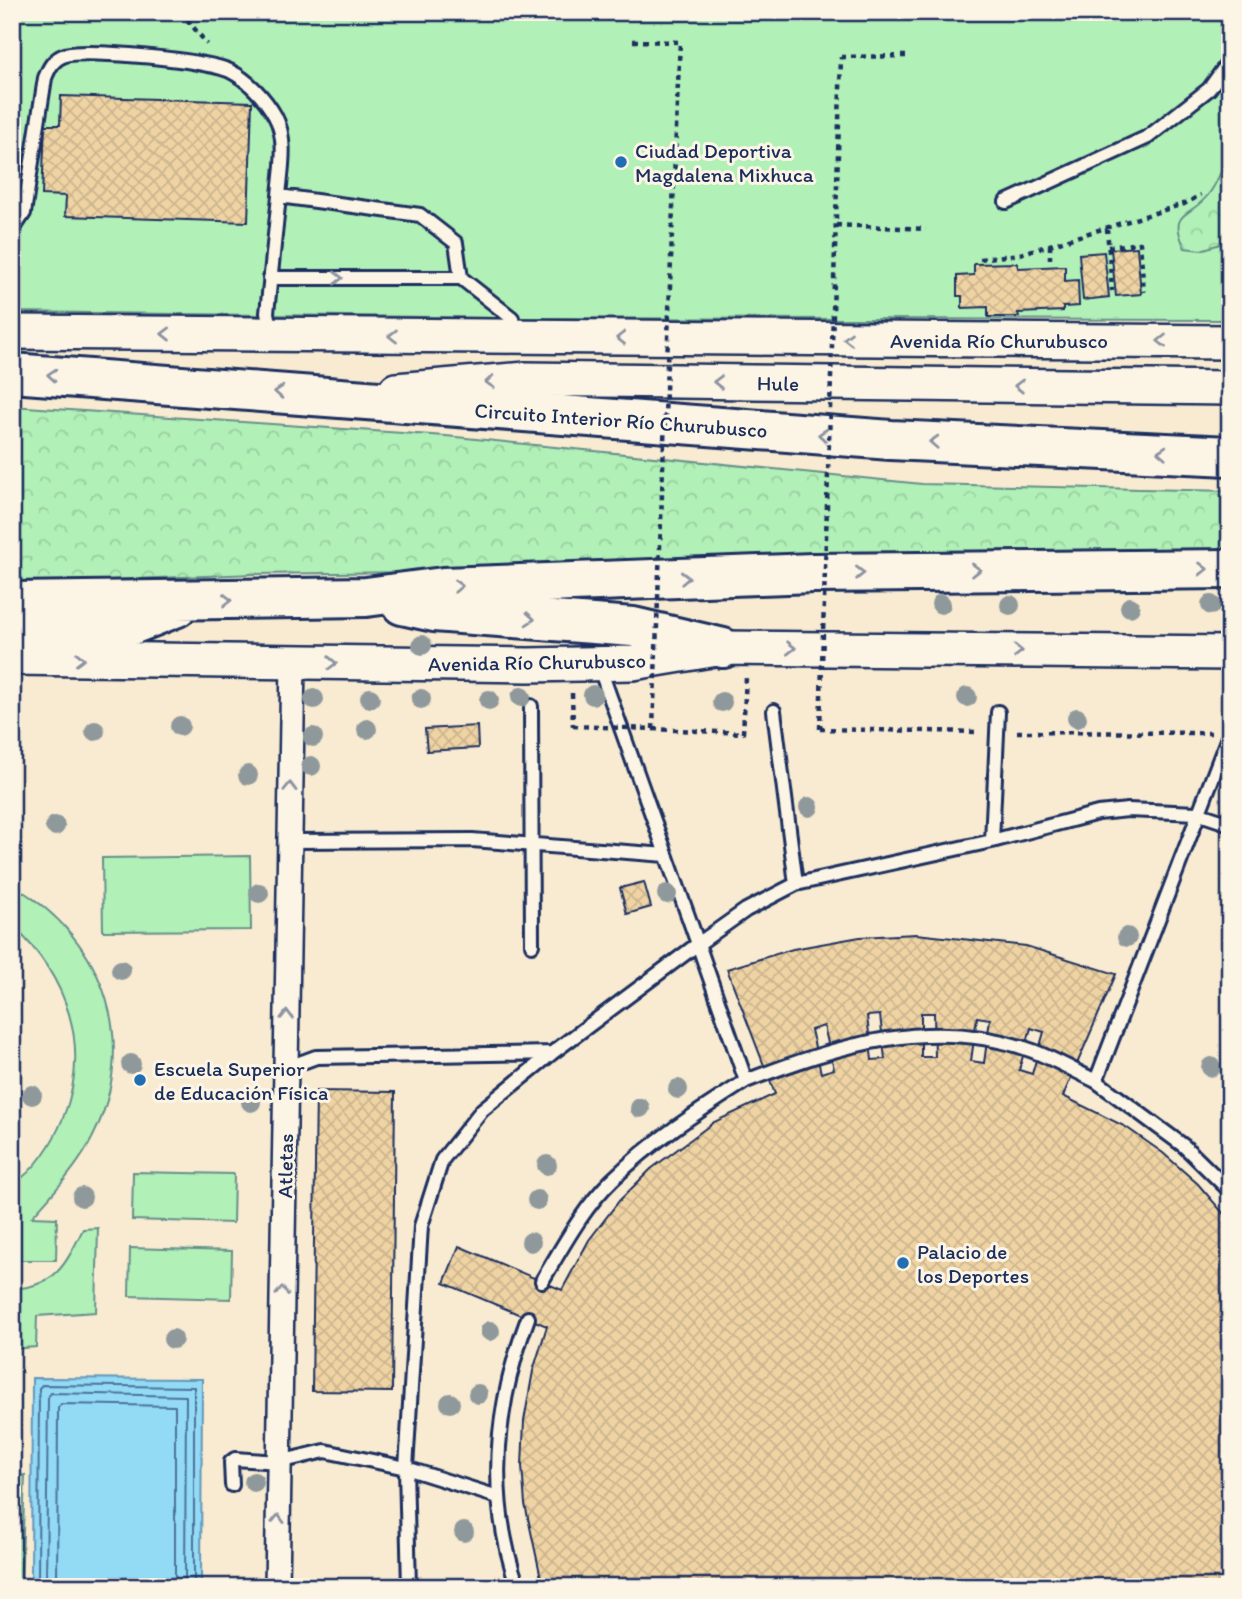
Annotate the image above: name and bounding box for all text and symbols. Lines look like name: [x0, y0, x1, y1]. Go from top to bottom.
place label: Ciudad Deportiva Magdalena Mixhuca: [635, 138, 814, 187]
marker: Ciudad Deportiva Magdalena Mixhuca: [613, 154, 629, 170]
one-way arrow: [334, 270, 344, 286]
one-way arrow: [160, 327, 171, 342]
one-way arrow: [387, 328, 398, 344]
street label: Avenida Río Churubusco: [890, 328, 1108, 353]
one-way arrow: [615, 330, 625, 346]
one-way arrow: [842, 331, 853, 347]
one-way arrow: [1156, 333, 1166, 349]
one-way arrow: [46, 368, 57, 383]
street label: Hule: [757, 370, 799, 396]
one-way arrow: [485, 374, 496, 389]
one-way arrow: [712, 374, 723, 390]
one-way arrow: [1013, 378, 1023, 394]
one-way arrow: [273, 385, 284, 400]
street label: Circuito Interior Río Churubusco: [474, 397, 768, 443]
one-way arrow: [817, 428, 828, 443]
one-way arrow: [929, 434, 940, 449]
one-way arrow: [1156, 445, 1167, 460]
one-way arrow: [1198, 561, 1209, 577]
one-way arrow: [970, 563, 981, 578]
one-way arrow: [855, 565, 866, 580]
one-way arrow: [681, 570, 691, 586]
one-way arrow: [453, 578, 464, 594]
one-way arrow: [223, 592, 233, 608]
one-way arrow: [525, 611, 536, 626]
one-way arrow: [786, 641, 797, 656]
one-way arrow: [1014, 643, 1024, 659]
street label: Avenida Río Churubusco: [428, 648, 646, 676]
one-way arrow: [75, 651, 86, 666]
one-way arrow: [327, 655, 338, 670]
one-way arrow: [283, 781, 298, 792]
one-way arrow: [279, 1009, 295, 1019]
place label: Escuela Superior de Educación Física: [154, 1056, 328, 1105]
marker: Escuela Superior de Educación Física: [132, 1072, 148, 1088]
street label: Atletas: [272, 1133, 298, 1199]
place label: Palacio de los Deportes: [917, 1239, 1029, 1288]
marker: Palacio de los Deportes: [895, 1255, 911, 1271]
one-way arrow: [274, 1285, 290, 1296]
one-way arrow: [270, 1513, 286, 1523]

